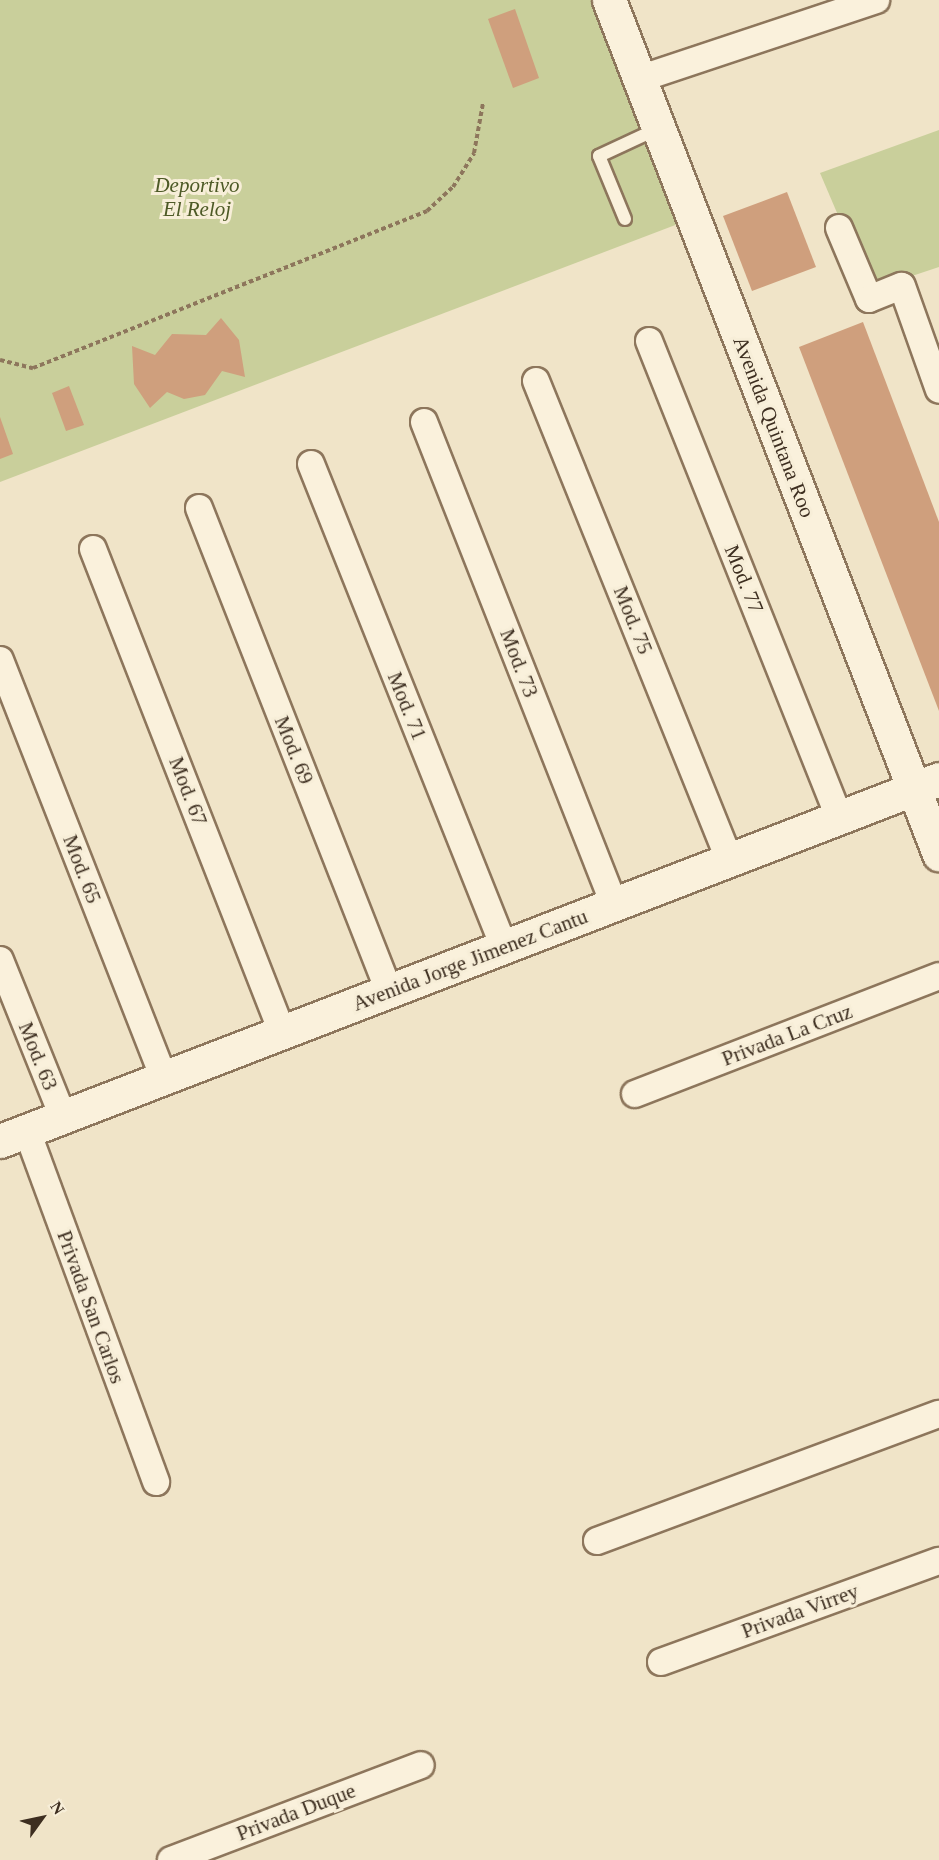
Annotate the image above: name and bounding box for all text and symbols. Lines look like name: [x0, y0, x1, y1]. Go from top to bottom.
park label: Deportivo El Reloj: [154, 172, 240, 222]
street label: Avenida Quintana Roo: [728, 333, 820, 521]
street label: Mod. 77: [719, 541, 769, 617]
street label: Mod. 75: [608, 582, 658, 658]
street label: Mod. 73: [494, 625, 544, 701]
street label: Mod. 71: [382, 668, 432, 744]
street label: Mod. 69: [269, 712, 319, 788]
street label: Mod. 67: [163, 753, 213, 829]
street label: Mod. 65: [57, 831, 107, 907]
street label: Avenida Jorge Jimenez Cantu: [349, 904, 591, 1016]
street label: Privada La Cruz: [718, 999, 856, 1071]
street label: Mod. 63: [13, 1018, 63, 1094]
street label: Privada San Carlos: [52, 1227, 130, 1387]
street label: Privada Virrey: [738, 1578, 862, 1644]
street label: Privada Duque: [233, 1778, 359, 1846]
north arrow: [12, 1788, 72, 1848]
text: N: [47, 1798, 68, 1817]

